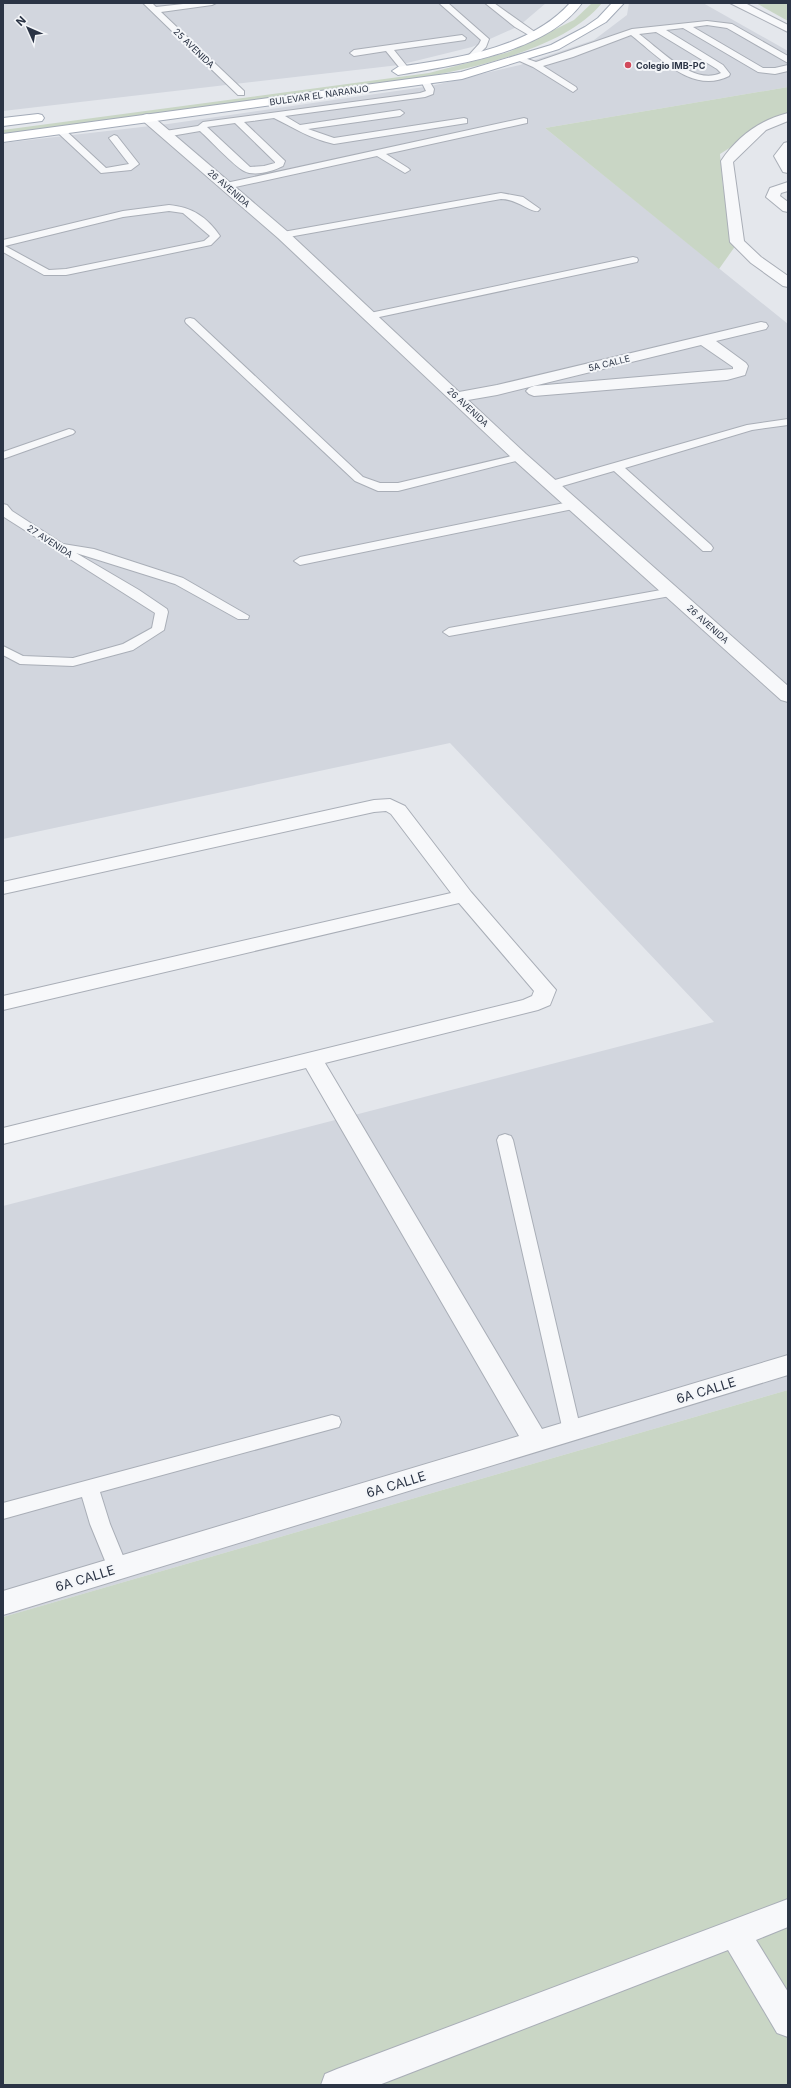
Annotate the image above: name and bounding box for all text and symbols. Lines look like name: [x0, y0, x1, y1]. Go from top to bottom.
north arrow: [8, 8, 48, 48]
text: N: [13, 13, 29, 29]
street label: 25 AVENIDA: [171, 26, 217, 70]
marker: Colegio IMB-PC: [623, 60, 633, 70]
place label: Colegio IMB-PC: [636, 60, 706, 71]
street label: BULEVAR EL NARANJO: [269, 83, 369, 107]
street label: 26 AVENIDA: [206, 167, 252, 209]
street label: 5A CALLE: [587, 353, 631, 373]
street label: 26 AVENIDA: [445, 385, 491, 429]
street label: 27 AVENIDA: [25, 522, 75, 560]
street label: 26 AVENIDA: [685, 602, 731, 646]
street label: 6A CALLE: [674, 1373, 738, 1407]
street label: 6A CALLE: [364, 1467, 428, 1501]
street label: 6A CALLE: [53, 1561, 117, 1595]

